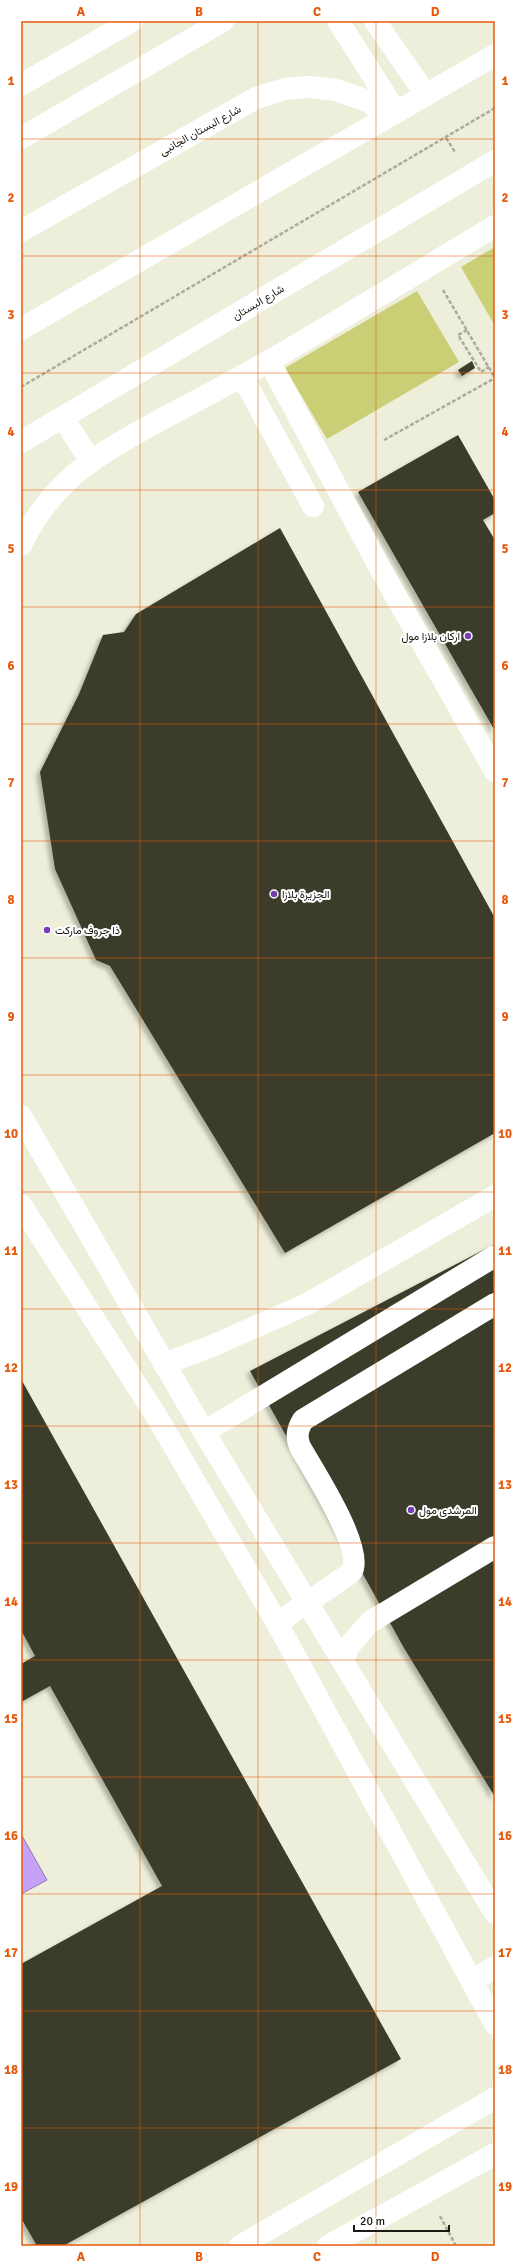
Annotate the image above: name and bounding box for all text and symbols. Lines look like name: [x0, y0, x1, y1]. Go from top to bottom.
text: A: [77, 4, 86, 20]
text: B: [195, 4, 203, 20]
text: C: [313, 4, 321, 20]
text: D: [431, 4, 440, 20]
text: 1: [7, 73, 15, 89]
text: 1: [501, 73, 509, 89]
street label: شارع البستان الجانبى: [157, 102, 244, 159]
text: 2: [7, 190, 15, 206]
text: 2: [501, 190, 509, 206]
street label: شارع البستان: [230, 282, 287, 324]
text: 3: [7, 307, 15, 323]
text: 3: [501, 307, 509, 323]
text: 4: [7, 424, 15, 440]
text: 4: [501, 424, 509, 440]
text: 5: [7, 541, 15, 557]
text: 5: [501, 541, 509, 557]
place label: اركان بلازا مول: [401, 630, 460, 643]
marker: اركان بلازا مول: [463, 631, 473, 641]
text: 6: [7, 658, 15, 674]
text: 6: [501, 658, 509, 674]
text: 7: [7, 775, 15, 791]
text: 7: [501, 775, 509, 791]
place label: الجزيرة بلازا: [282, 888, 330, 901]
marker: الجزيرة بلازا: [269, 889, 279, 899]
text: 8: [7, 892, 15, 908]
text: 8: [501, 892, 509, 908]
place label: ذا جروف ماركت: [55, 924, 120, 937]
marker: ذا جروف ماركت: [42, 925, 52, 935]
text: 9: [7, 1009, 15, 1025]
text: 9: [501, 1009, 509, 1025]
text: 10: [4, 1126, 18, 1142]
text: 10: [498, 1126, 512, 1142]
text: 11: [4, 1243, 18, 1259]
text: 11: [498, 1243, 512, 1259]
text: 12: [4, 1360, 18, 1376]
text: 12: [498, 1360, 512, 1376]
text: 13: [4, 1477, 18, 1493]
text: 13: [498, 1477, 512, 1493]
place label: المرشدى مول: [419, 1504, 477, 1517]
marker: المرشدى مول: [406, 1505, 416, 1515]
text: 14: [4, 1594, 18, 1610]
text: 14: [498, 1594, 512, 1610]
text: 15: [4, 1711, 18, 1727]
text: 15: [498, 1711, 512, 1727]
text: 16: [4, 1828, 18, 1844]
text: 16: [498, 1828, 512, 1844]
text: 17: [4, 1945, 18, 1961]
text: 17: [498, 1945, 512, 1961]
text: 18: [4, 2062, 18, 2078]
text: 18: [498, 2062, 512, 2078]
text: 19: [4, 2179, 18, 2195]
text: 19: [498, 2179, 512, 2195]
scale bar: [354, 2207, 449, 2233]
text: 20 m: [360, 2214, 385, 2229]
text: A: [77, 2249, 86, 2265]
text: B: [195, 2249, 203, 2265]
text: C: [313, 2249, 321, 2265]
text: D: [431, 2249, 440, 2265]

